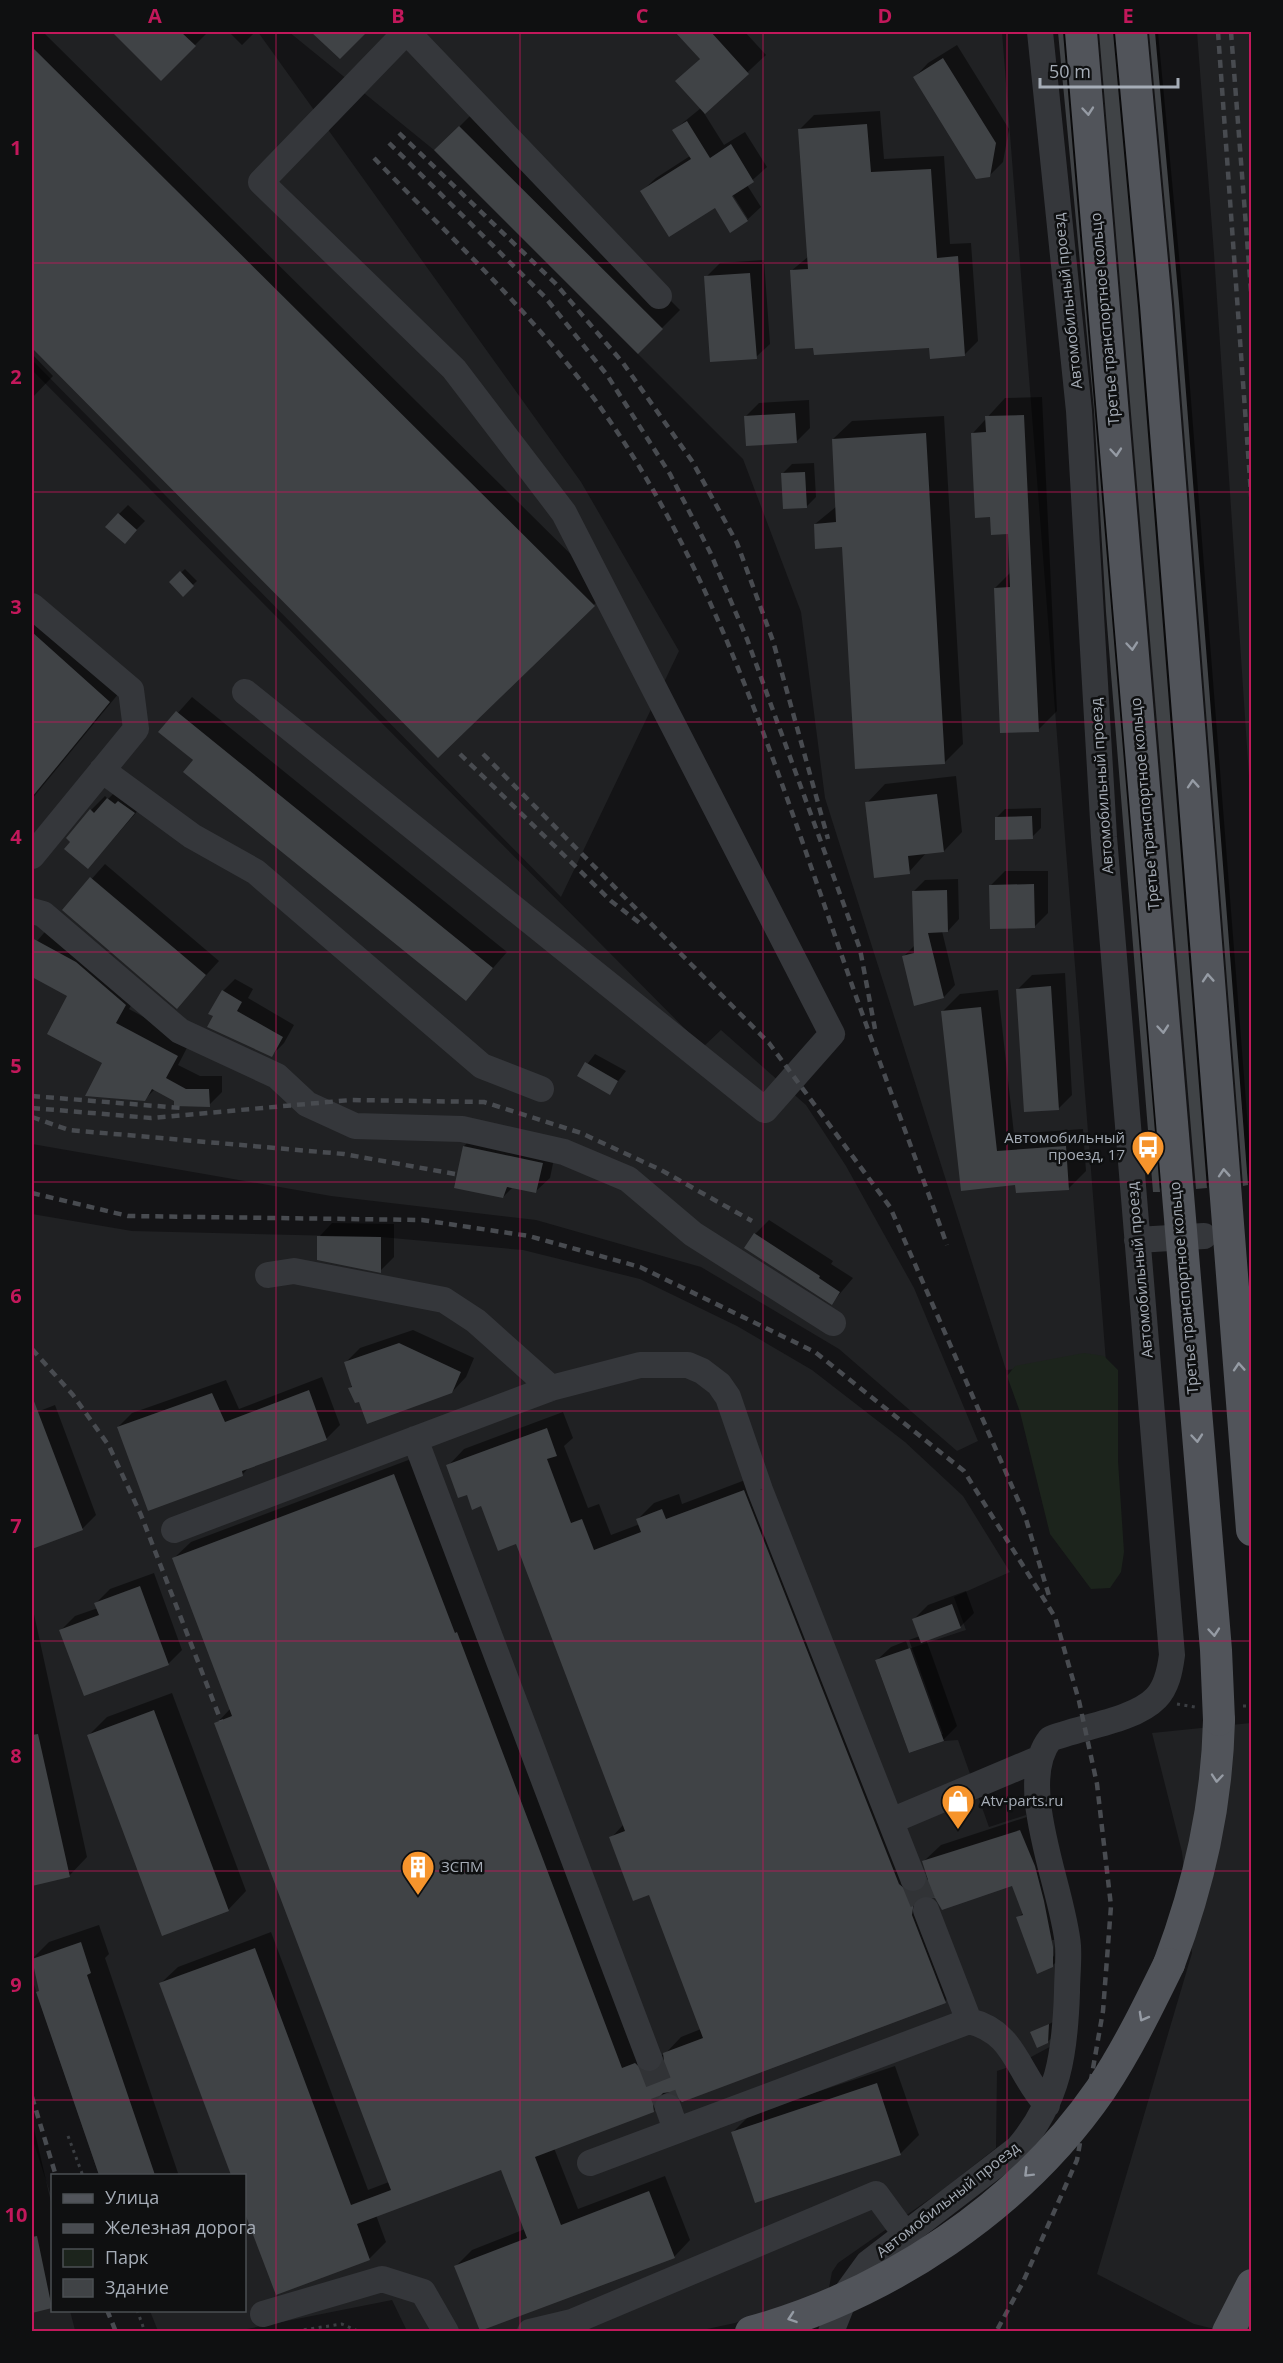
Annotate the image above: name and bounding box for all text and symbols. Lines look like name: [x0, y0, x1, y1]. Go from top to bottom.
text: A: [148, 2, 162, 29]
text: B: [391, 2, 405, 29]
text: C: [636, 2, 649, 29]
text: D: [878, 2, 892, 29]
text: E: [1122, 2, 1134, 29]
scale bar: [1040, 51, 1178, 89]
text: 50 m: [1049, 59, 1091, 83]
one-way arrow: [1081, 106, 1094, 115]
text: 1: [10, 134, 22, 161]
street label: Автомобильный проезд: [1048, 212, 1086, 390]
street label: Третье транспортное кольцо: [1085, 212, 1123, 426]
text: 2: [10, 363, 22, 390]
one-way arrow: [1110, 447, 1123, 456]
text: 3: [10, 593, 22, 620]
one-way arrow: [1125, 641, 1138, 650]
street label: Автомобильный проезд: [1085, 697, 1117, 875]
street label: Третье транспортное кольцо: [1125, 697, 1163, 911]
one-way arrow: [1187, 779, 1200, 788]
text: 4: [10, 823, 22, 850]
one-way arrow: [1202, 974, 1215, 983]
one-way arrow: [1156, 1024, 1169, 1033]
text: 5: [10, 1052, 22, 1079]
place label: Автомобильный проезд, 17: [1004, 1127, 1125, 1164]
bus stop icon: Автомобильный проезд, 17: [1130, 1129, 1166, 1176]
one-way arrow: [1217, 1168, 1230, 1177]
street label: Автомобильный проезд: [1121, 1181, 1157, 1359]
street label: Третье транспортное кольцо: [1164, 1181, 1202, 1395]
text: 6: [10, 1282, 22, 1309]
one-way arrow: [1233, 1362, 1246, 1372]
one-way arrow: [1190, 1433, 1203, 1442]
text: 7: [10, 1512, 22, 1539]
one-way arrow: [1207, 1627, 1220, 1637]
text: 8: [10, 1742, 22, 1769]
one-way arrow: [1211, 1774, 1224, 1783]
shop icon: Atv-parts.ru: [940, 1783, 976, 1830]
place label: Atv-parts.ru: [981, 1790, 1064, 1810]
building icon: ЗСПМ: [400, 1849, 436, 1896]
place label: ЗСПМ: [441, 1856, 484, 1876]
text: 9: [10, 1971, 22, 1998]
one-way arrow: [1139, 2011, 1150, 2021]
street label: Автомобильный проезд: [872, 2137, 1023, 2261]
one-way arrow: [1024, 2166, 1035, 2177]
legend: [51, 2174, 246, 2312]
text: Улица: [105, 2185, 159, 2209]
text: 10: [5, 2201, 27, 2228]
text: Железная дорога: [105, 2215, 256, 2239]
text: Парк: [105, 2245, 149, 2269]
text: Здание: [105, 2275, 169, 2299]
one-way arrow: [787, 2310, 798, 2323]

